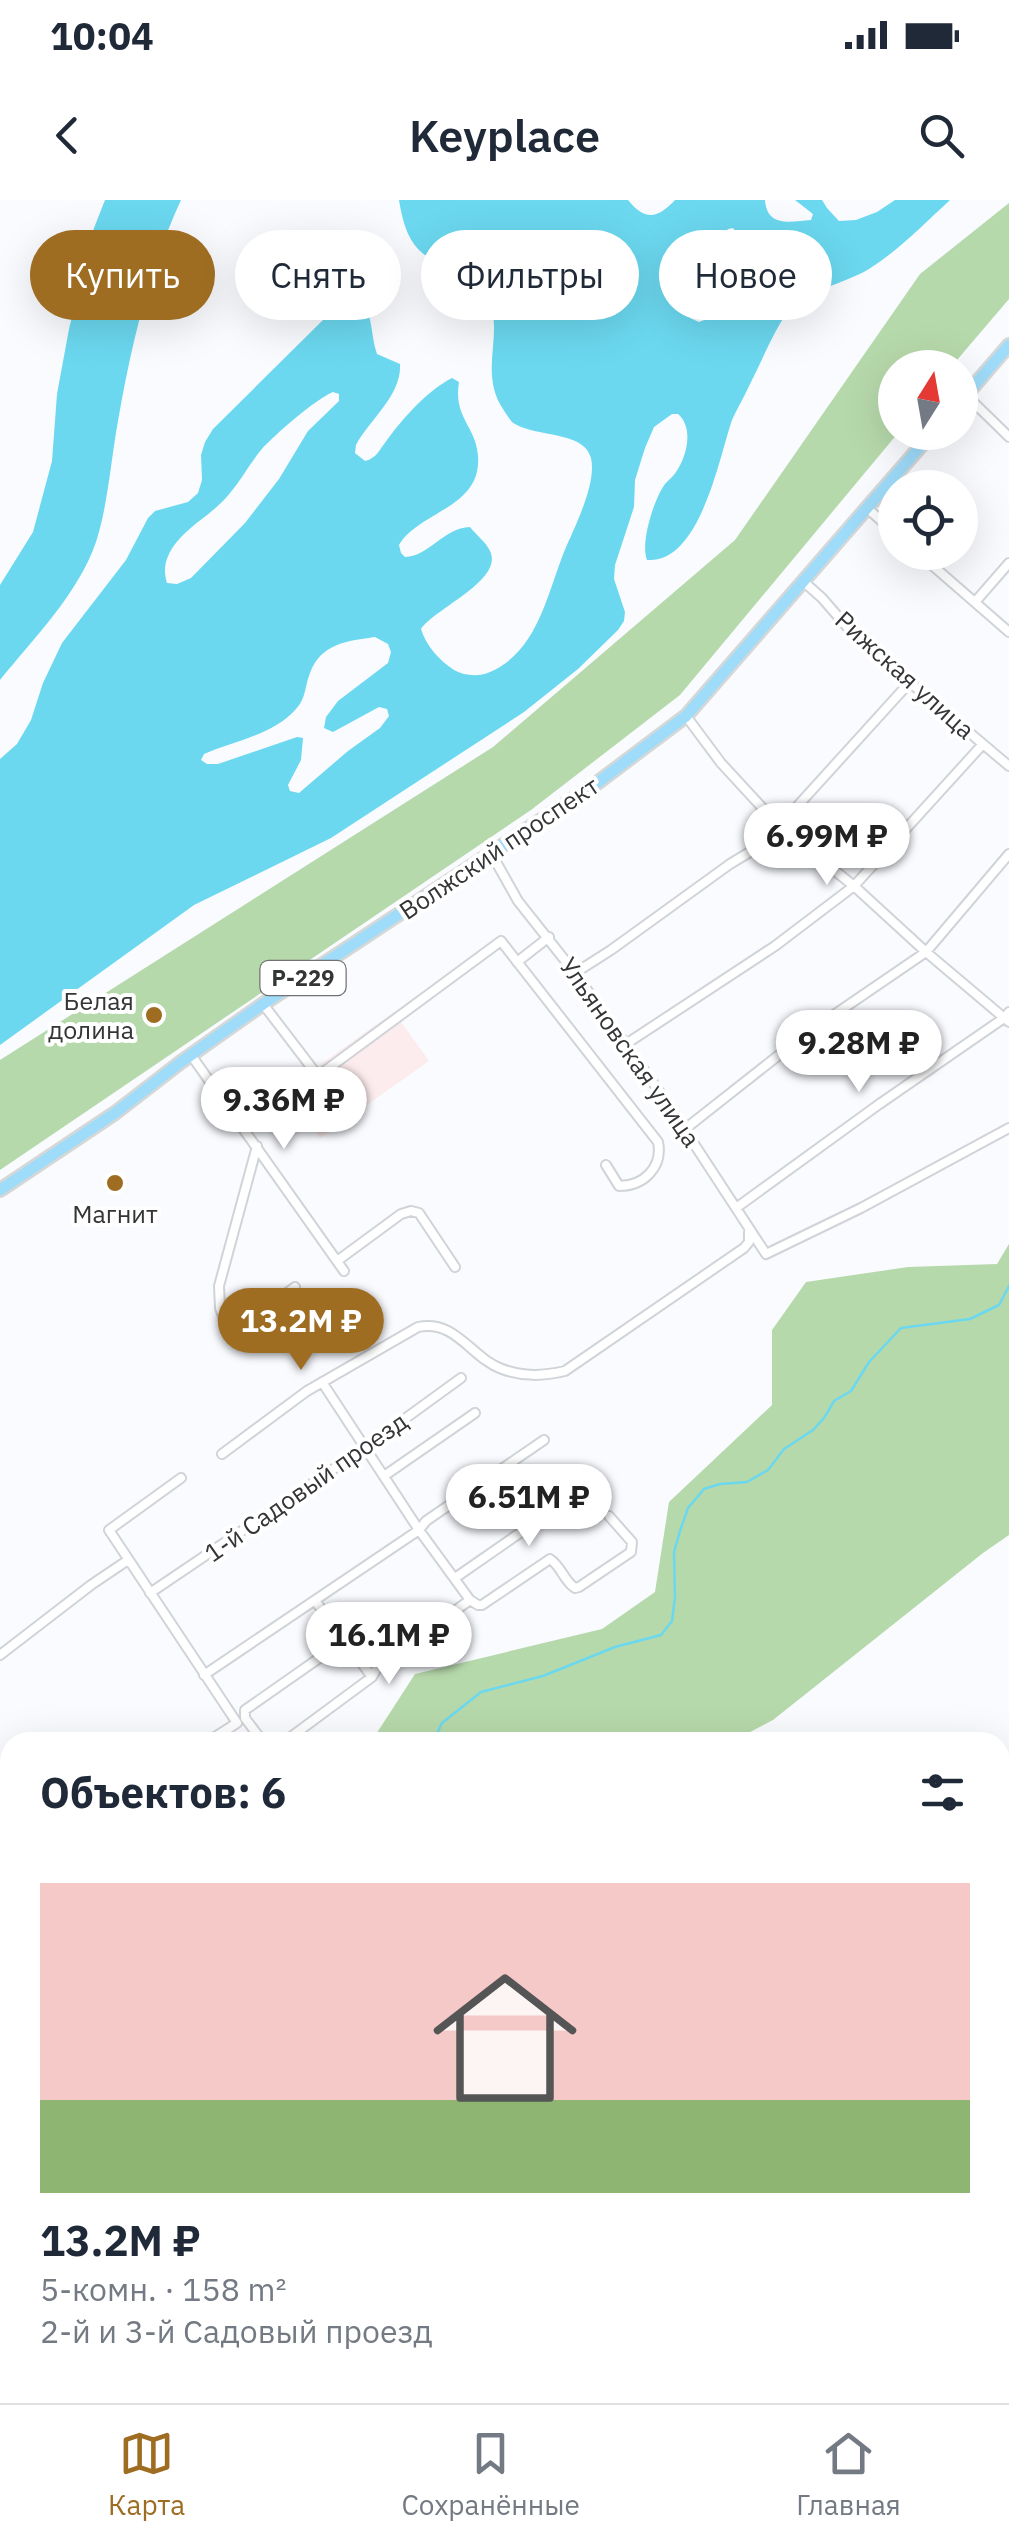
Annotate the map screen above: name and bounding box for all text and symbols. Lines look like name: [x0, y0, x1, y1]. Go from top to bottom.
text: 10:04: [50, 11, 154, 60]
text: Keyplace: [409, 106, 600, 164]
icon: back: [40, 108, 95, 163]
icon: search: [914, 108, 969, 163]
chip: Купить: [30, 230, 215, 320]
chip: Снять: [235, 230, 401, 320]
chip: Фильтры: [421, 230, 639, 320]
chip: Новое: [659, 230, 832, 320]
north arrow: [878, 350, 978, 450]
map controls: [878, 350, 978, 570]
button: locate: [878, 470, 978, 570]
street label: Рижская улица: [829, 603, 982, 746]
street label: Волжский проспект: [393, 768, 605, 927]
pin: 6.99M ₽: [735, 803, 919, 888]
text: 6.99M ₽: [766, 814, 888, 856]
street label: Ульяновская улица: [553, 950, 708, 1153]
road number: Р-229: [260, 961, 346, 995]
place label: Белая долина: [48, 984, 134, 1046]
marker: Белая долина: [143, 1004, 165, 1026]
pin: 9.28M ₽: [767, 1010, 951, 1095]
text: 9.28M ₽: [798, 1021, 920, 1063]
pin: 9.36M ₽: [192, 1067, 376, 1152]
text: 9.36M ₽: [223, 1078, 345, 1120]
marker: Магнит: [104, 1172, 126, 1194]
place label: Магнит: [72, 1197, 158, 1230]
pin: 13.2M ₽: [209, 1288, 393, 1373]
text: 13.2M ₽: [240, 1299, 362, 1341]
street label: 1-й Садовый проезд: [198, 1404, 414, 1569]
pin: 6.51M ₽: [437, 1464, 621, 1549]
text: 6.51M ₽: [468, 1475, 590, 1517]
pin: 16.1M ₽: [297, 1602, 481, 1687]
text: 16.1M ₽: [328, 1613, 450, 1655]
text: Объектов: 6: [40, 1765, 286, 1820]
icon: filters: [915, 1765, 970, 1820]
icon: home: [415, 1948, 595, 2128]
text: 13.2M ₽: [40, 2213, 201, 2268]
text: 5-комн. · 158 m²: [40, 2268, 286, 2310]
text: 2-й и 3-й Садовый проезд: [40, 2310, 433, 2352]
tab: Карта: [108, 2426, 185, 2523]
tab: Сохранённые: [401, 2426, 580, 2523]
tab: Главная: [796, 2426, 901, 2523]

